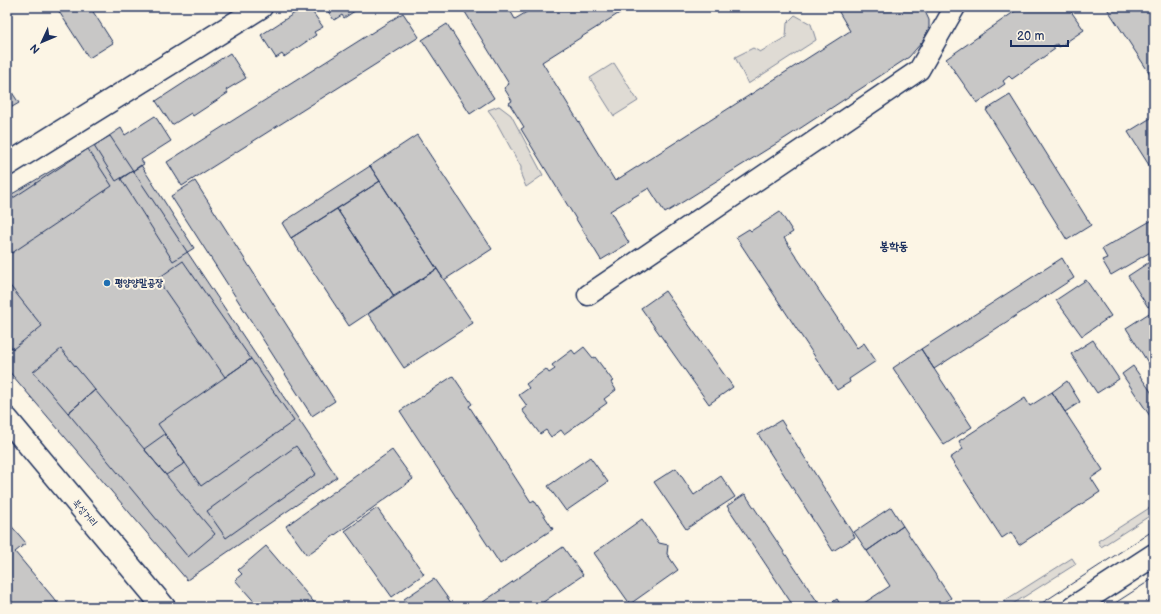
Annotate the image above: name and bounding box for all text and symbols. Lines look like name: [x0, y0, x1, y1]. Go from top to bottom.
north arrow: [22, 22, 62, 62]
scale bar: [1011, 22, 1068, 48]
text: 20 m: [1017, 29, 1044, 44]
text: N: [28, 41, 43, 56]
district label: 봉학동: [880, 239, 908, 254]
place label: 평양양말공장: [115, 277, 163, 289]
marker: 평양양말공장: [102, 278, 112, 288]
street label: 북성거리: [70, 497, 100, 529]

